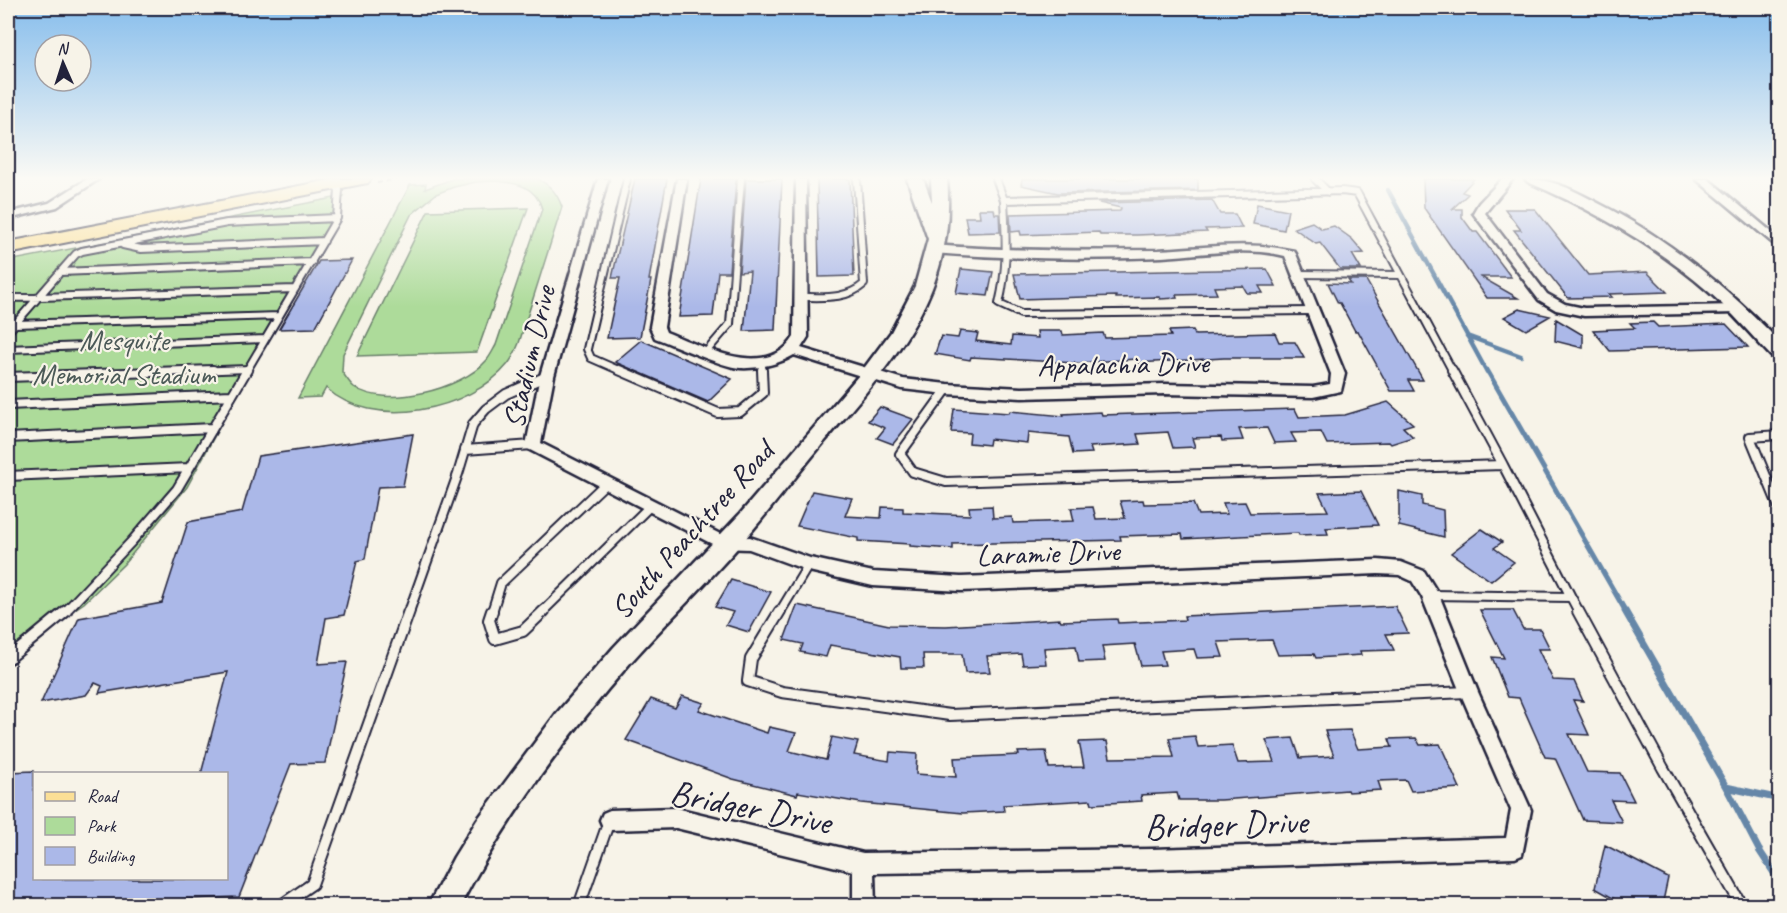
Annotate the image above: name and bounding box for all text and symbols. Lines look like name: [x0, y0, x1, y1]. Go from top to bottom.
north arrow: [33, 33, 93, 93]
text: N: [57, 39, 71, 59]
street label: Stadium Drive: [494, 280, 564, 432]
park label: Mesquite Memorial Stadium: [32, 321, 217, 393]
street label: Appalachia Drive: [1037, 343, 1211, 384]
street label: South Peachtree Road: [602, 430, 785, 627]
street label: Laramie Drive: [976, 531, 1122, 574]
street label: Bridger Drive: [666, 769, 837, 846]
legend: [33, 772, 228, 880]
text: Road: [87, 785, 120, 807]
street label: Bridger Drive: [1144, 798, 1311, 850]
text: Park: [87, 815, 117, 837]
text: Building: [87, 845, 136, 867]

